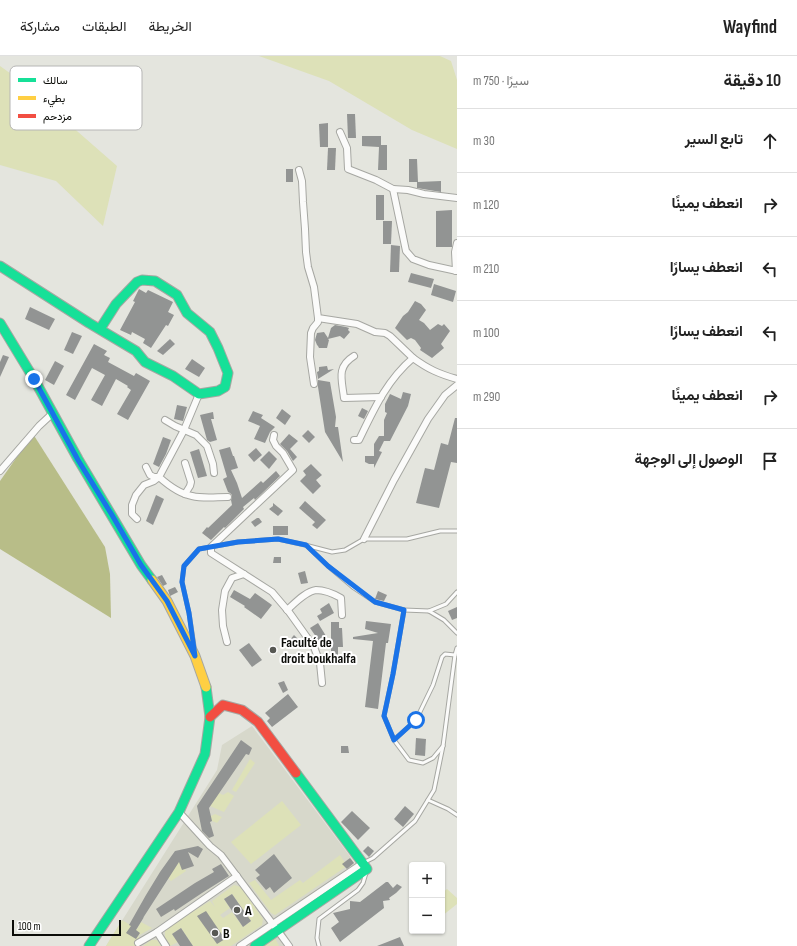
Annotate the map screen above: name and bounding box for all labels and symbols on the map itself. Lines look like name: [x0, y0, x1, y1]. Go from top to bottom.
legend: [10, 66, 142, 130]
text: سالك: [43, 74, 68, 87]
text: بطيء: [43, 92, 65, 108]
text: مزدحم: [43, 110, 72, 124]
route end: [25, 370, 43, 388]
place label: Faculté de droit boukhalfa: [281, 634, 356, 667]
marker: Faculté de droit boukhalfa: [268, 645, 278, 655]
route start: [407, 711, 425, 729]
place label: A: [244, 902, 252, 919]
marker: A: [232, 905, 242, 915]
scale bar: [12, 918, 121, 937]
place label: B: [223, 925, 230, 942]
marker: B: [210, 928, 220, 938]

